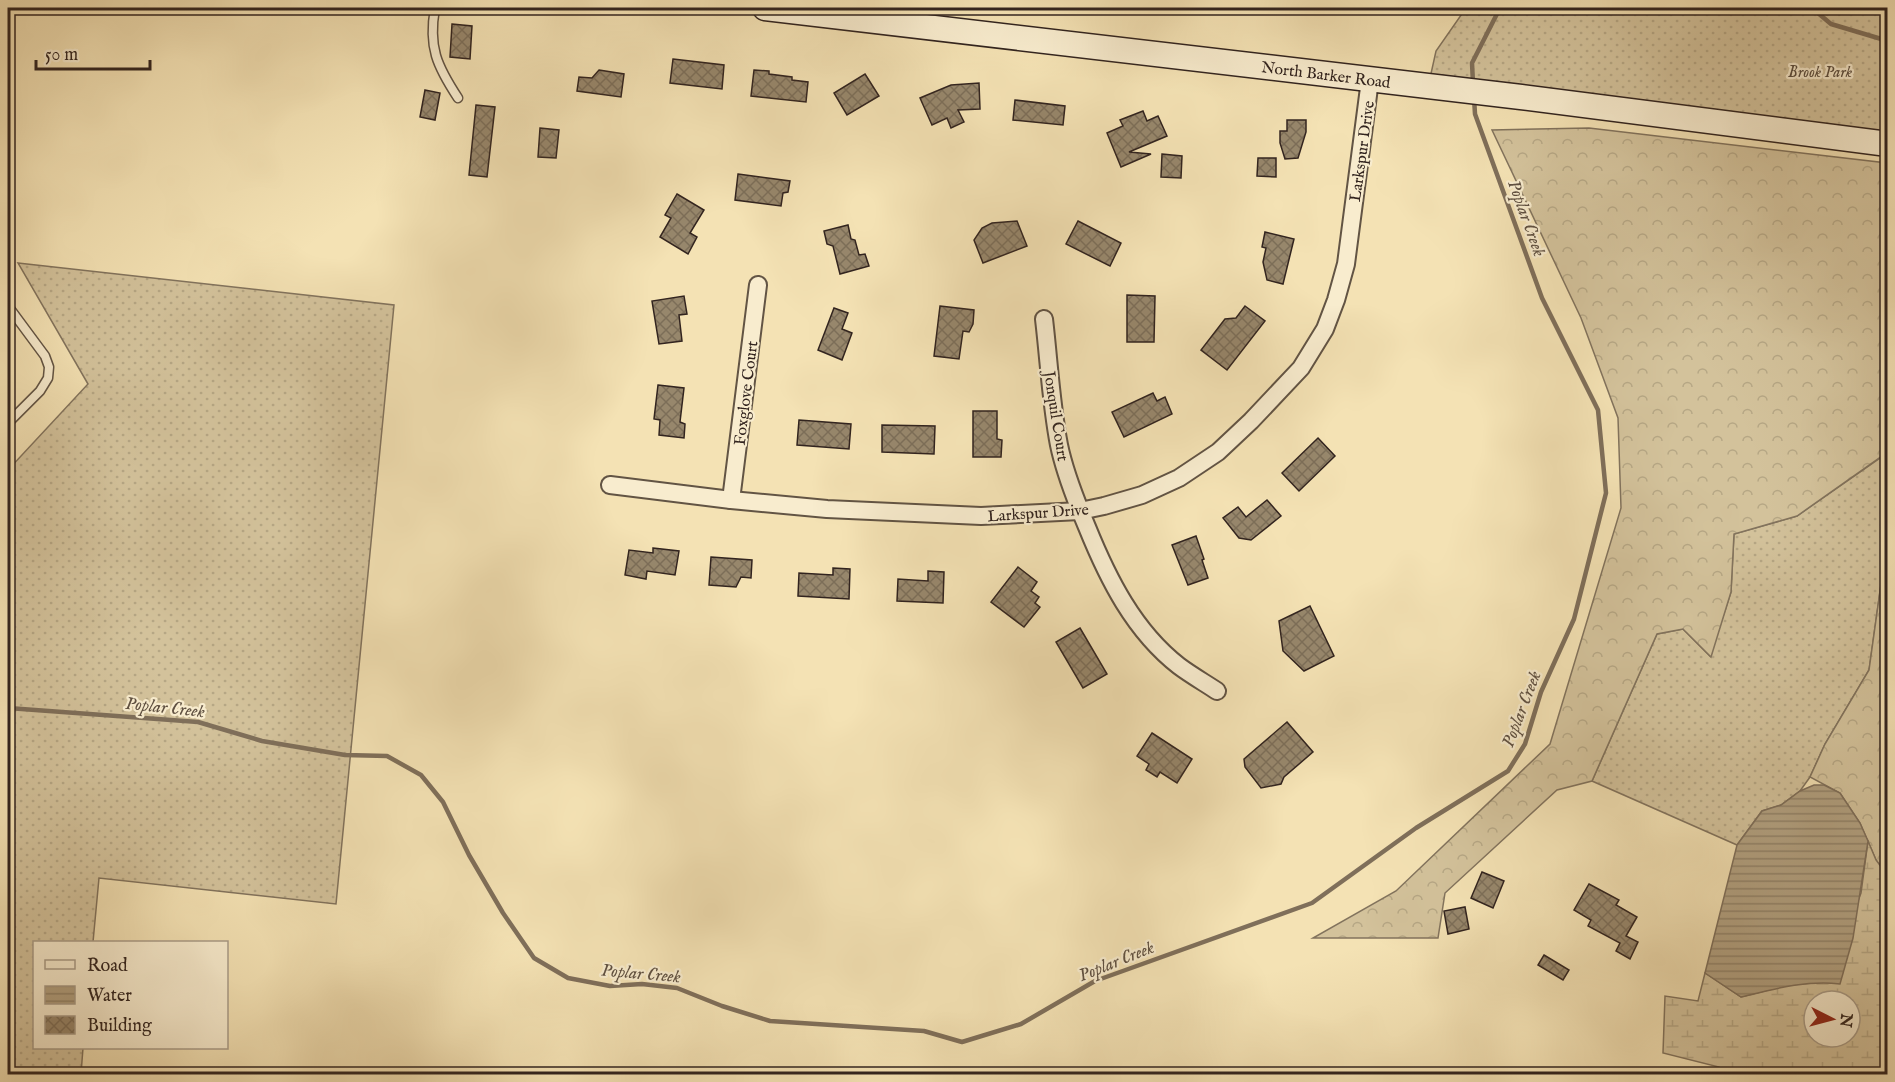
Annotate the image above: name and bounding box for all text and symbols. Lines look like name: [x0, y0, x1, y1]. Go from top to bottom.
scale bar: [36, 33, 150, 71]
text: 50 m: [45, 44, 78, 67]
street label: North Barker Road: [1260, 58, 1392, 94]
park label: Brook Park: [1788, 63, 1853, 83]
street label: Larkspur Drive: [1346, 99, 1380, 203]
water label: Poplar Creek: [1501, 177, 1550, 260]
street label: Foxglove Court: [731, 339, 763, 447]
street label: Jonquil Court: [1038, 368, 1072, 463]
street label: Larkspur Drive: [987, 500, 1090, 528]
water label: Poplar Creek: [1497, 668, 1547, 751]
water label: Poplar Creek: [124, 693, 206, 724]
water label: Poplar Creek: [1075, 937, 1158, 988]
legend: [33, 941, 228, 1049]
text: Road: [87, 955, 128, 978]
water label: Poplar Creek: [600, 960, 682, 989]
text: Water: [87, 985, 132, 1008]
north arrow: [1802, 989, 1862, 1049]
text: N: [1834, 1011, 1856, 1028]
text: Building: [87, 1015, 152, 1038]

